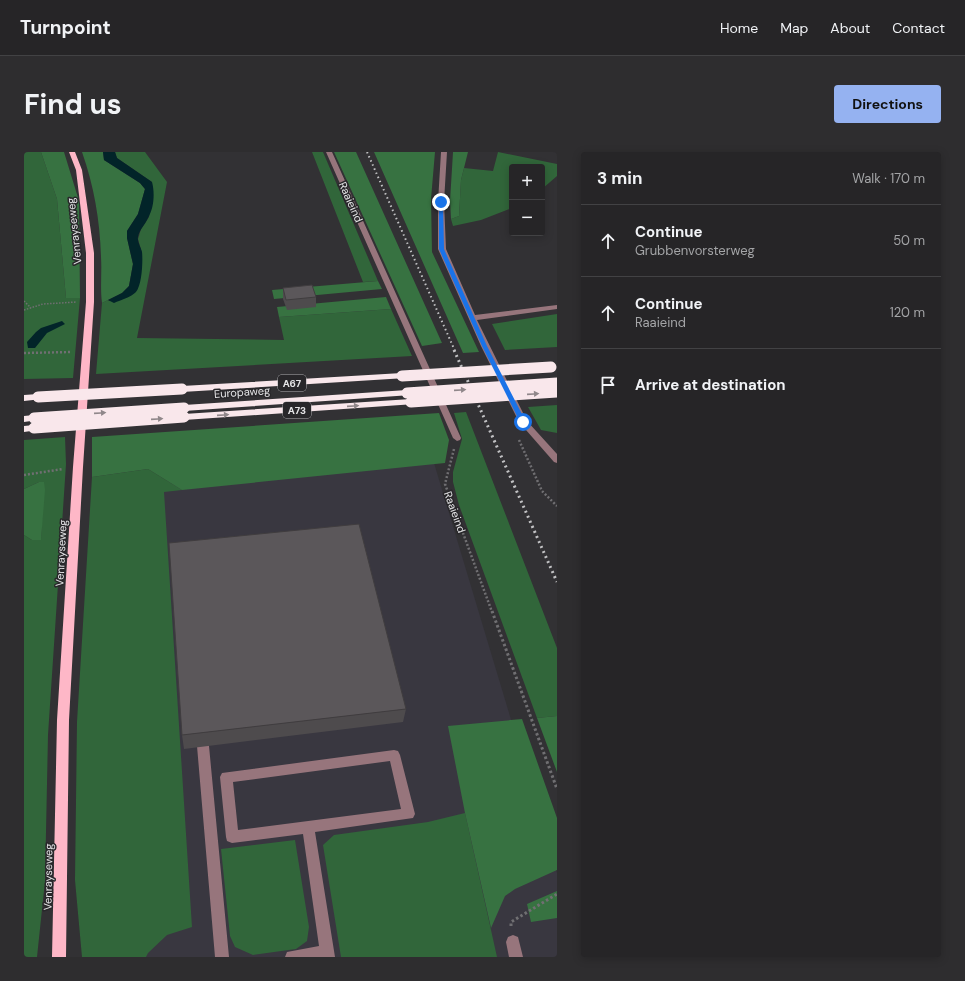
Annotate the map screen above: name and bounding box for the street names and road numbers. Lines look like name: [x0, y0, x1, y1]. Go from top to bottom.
street label: Raaieind: [336, 179, 366, 225]
street label: Venrayseweg: [64, 197, 84, 265]
road number: A67: [278, 375, 306, 391]
street label: Europaweg: [213, 383, 271, 401]
road number: A73: [283, 402, 311, 418]
street label: Raaieind: [441, 489, 469, 535]
street label: Venrayseweg: [52, 519, 70, 587]
street label: Venrayseweg: [40, 843, 56, 911]

